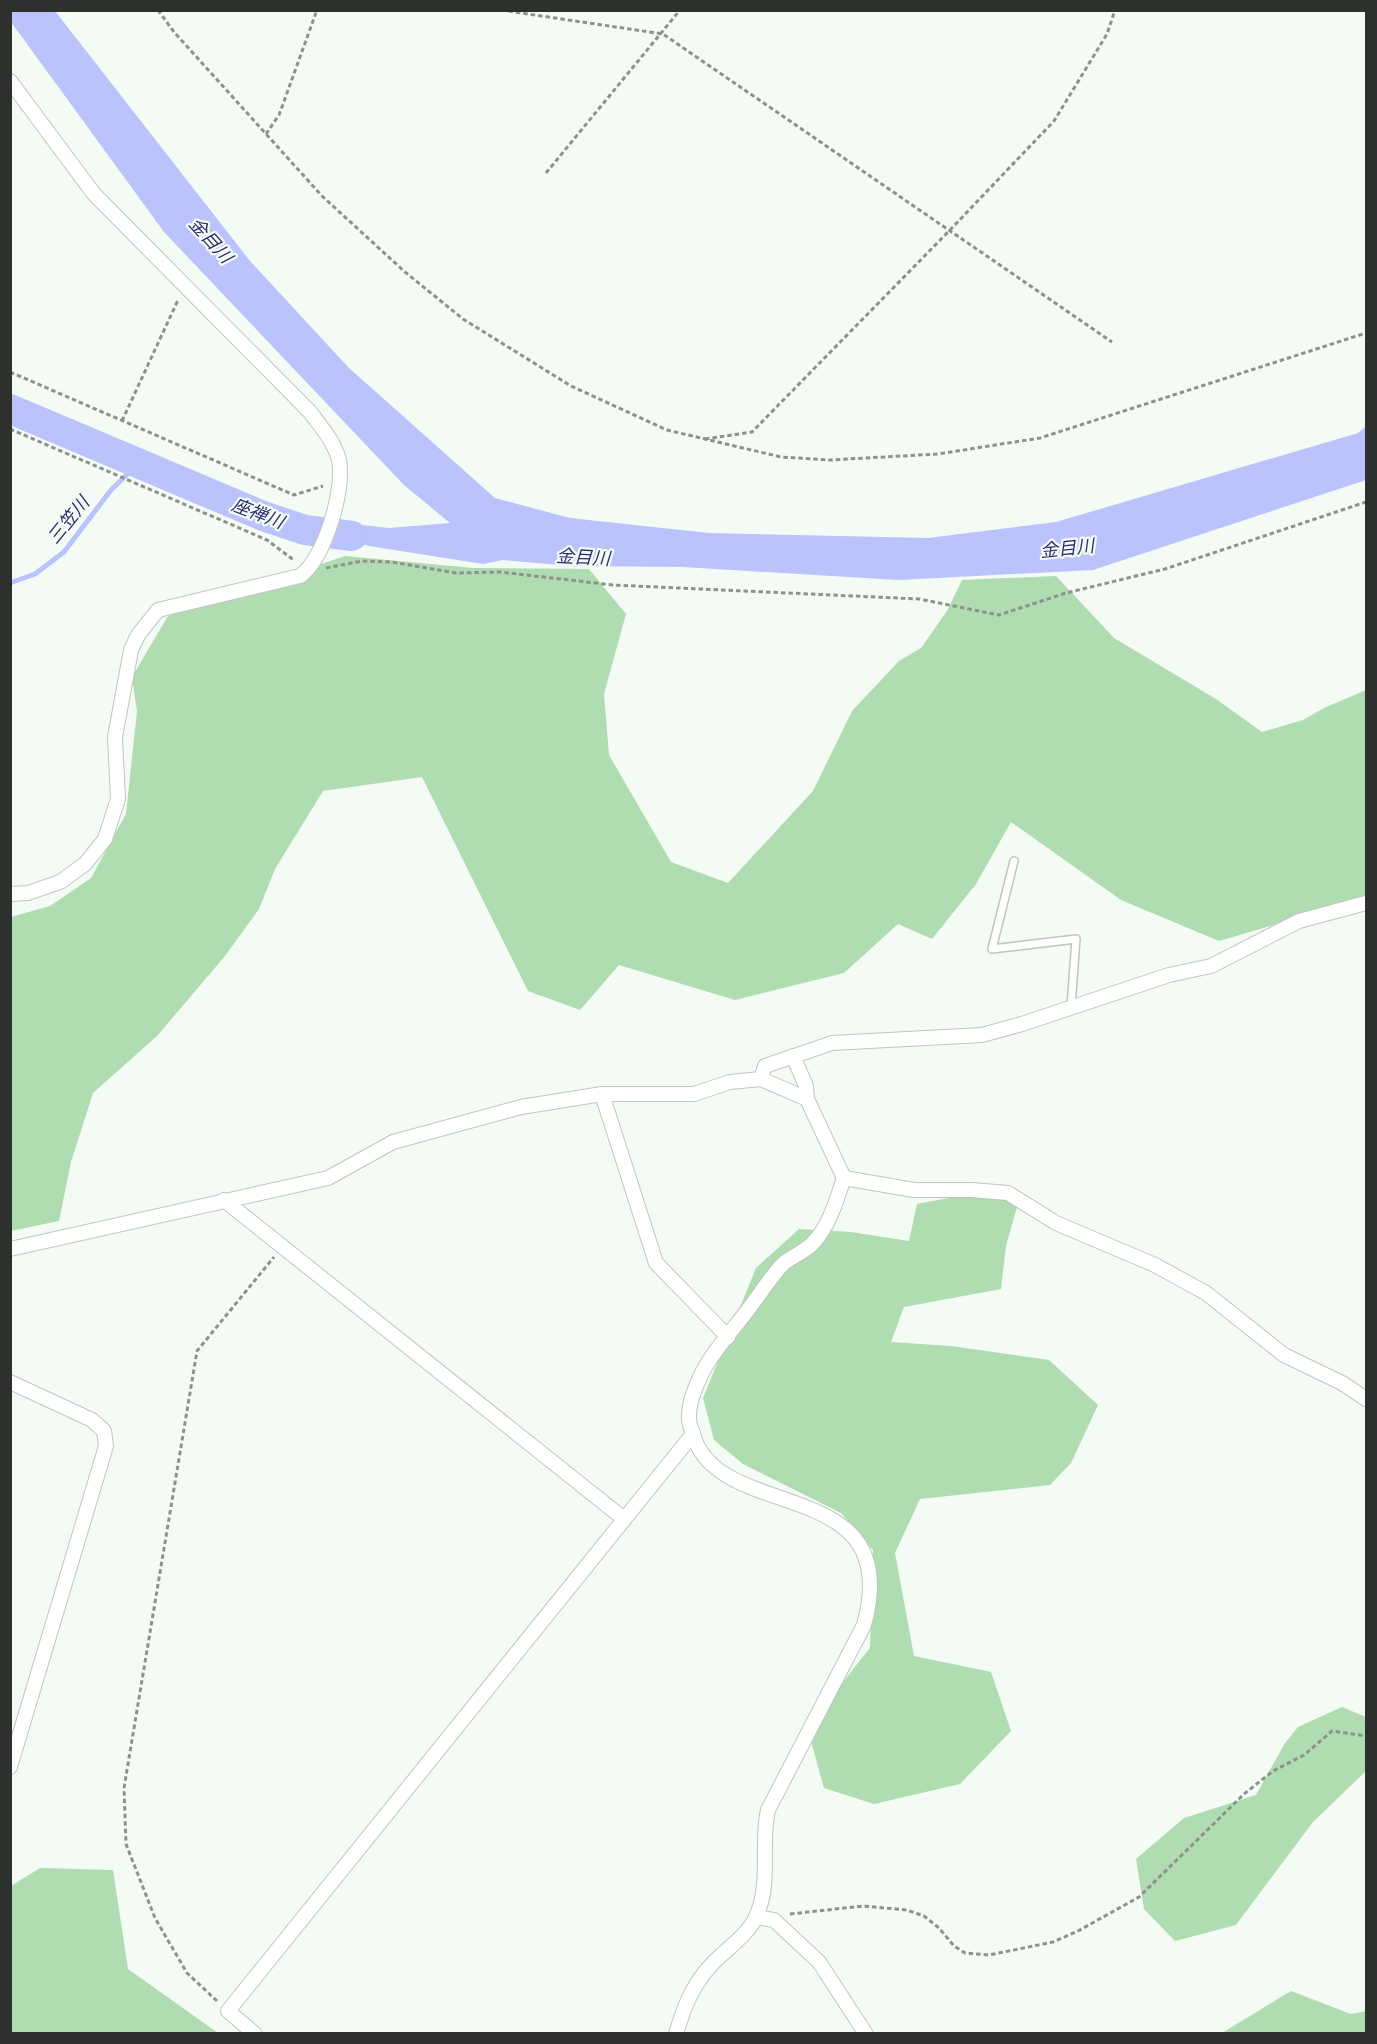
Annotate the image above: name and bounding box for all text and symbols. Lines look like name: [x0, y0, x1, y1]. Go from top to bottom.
water label: 金目川: [185, 213, 238, 269]
water label: 三笠川: [43, 491, 94, 548]
water label: 座禅川: [229, 494, 289, 533]
water label: 金目川: [1039, 535, 1097, 561]
water label: 金目川: [555, 545, 613, 569]

